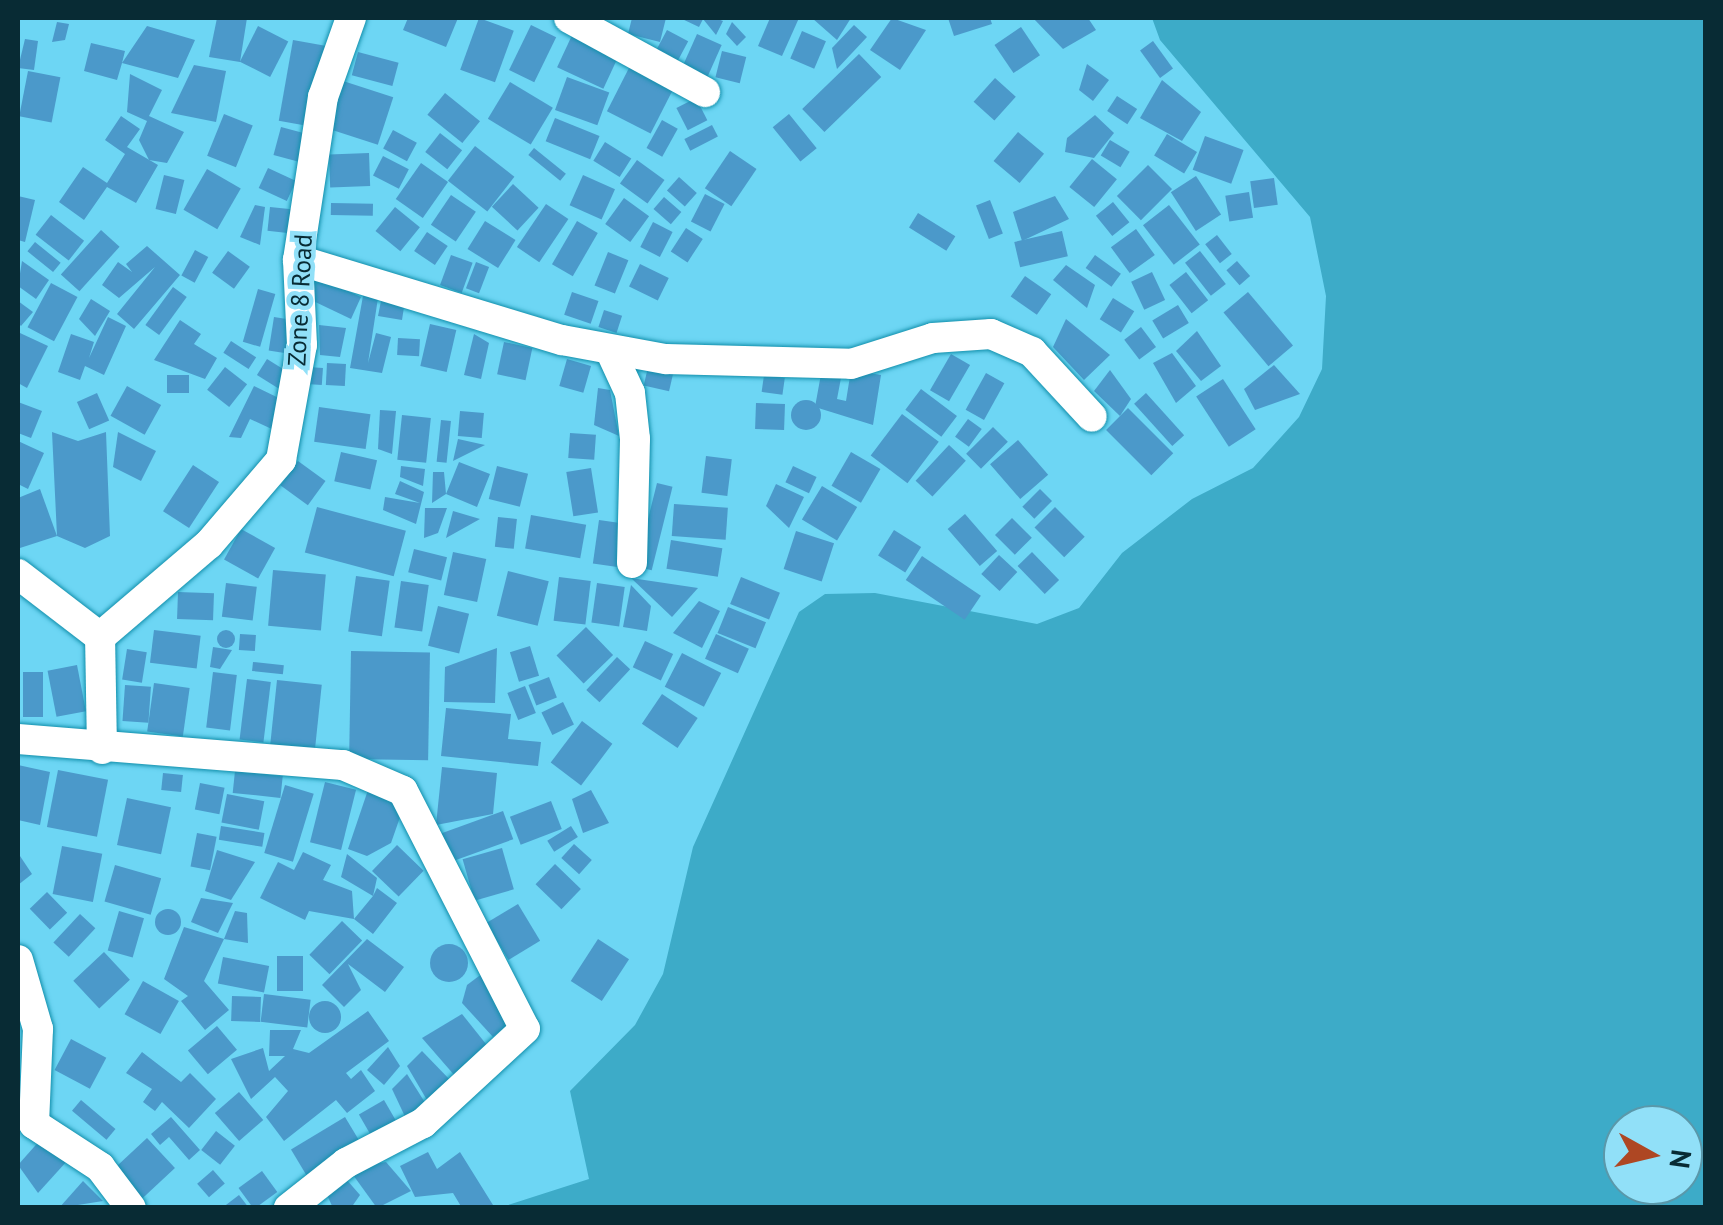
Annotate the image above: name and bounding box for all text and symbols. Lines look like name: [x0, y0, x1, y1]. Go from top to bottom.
street label: Zone 8 Road: [282, 233, 318, 367]
north arrow: [1603, 1105, 1703, 1205]
text: N: [1662, 1147, 1701, 1171]

